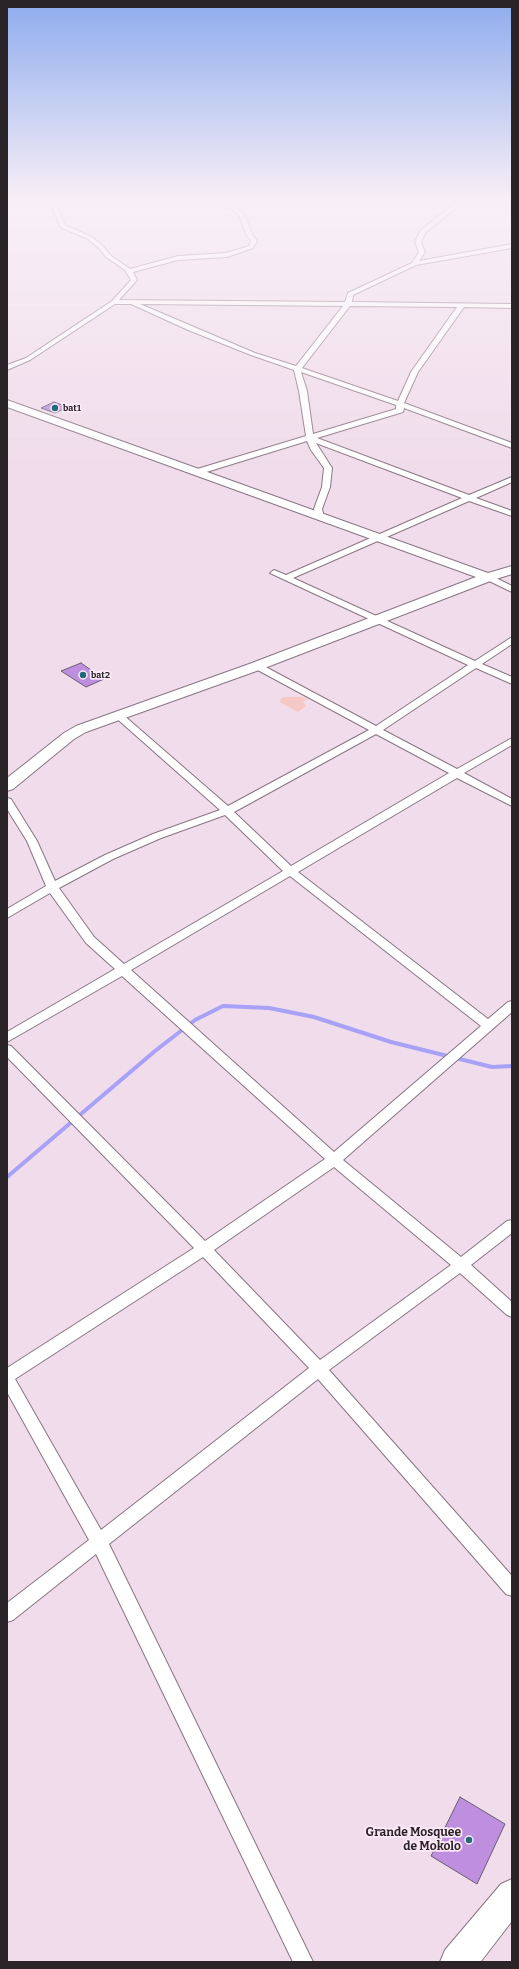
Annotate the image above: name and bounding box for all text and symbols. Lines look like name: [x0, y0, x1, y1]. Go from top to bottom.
marker: bat1: [50, 403, 60, 413]
place label: bat1: [63, 403, 81, 413]
marker: bat2: [78, 670, 88, 680]
place label: bat2: [91, 670, 110, 680]
place label: Grande Mosquee de Mokolo: [366, 1826, 461, 1854]
marker: Grande Mosquee de Mokolo: [464, 1835, 474, 1845]

